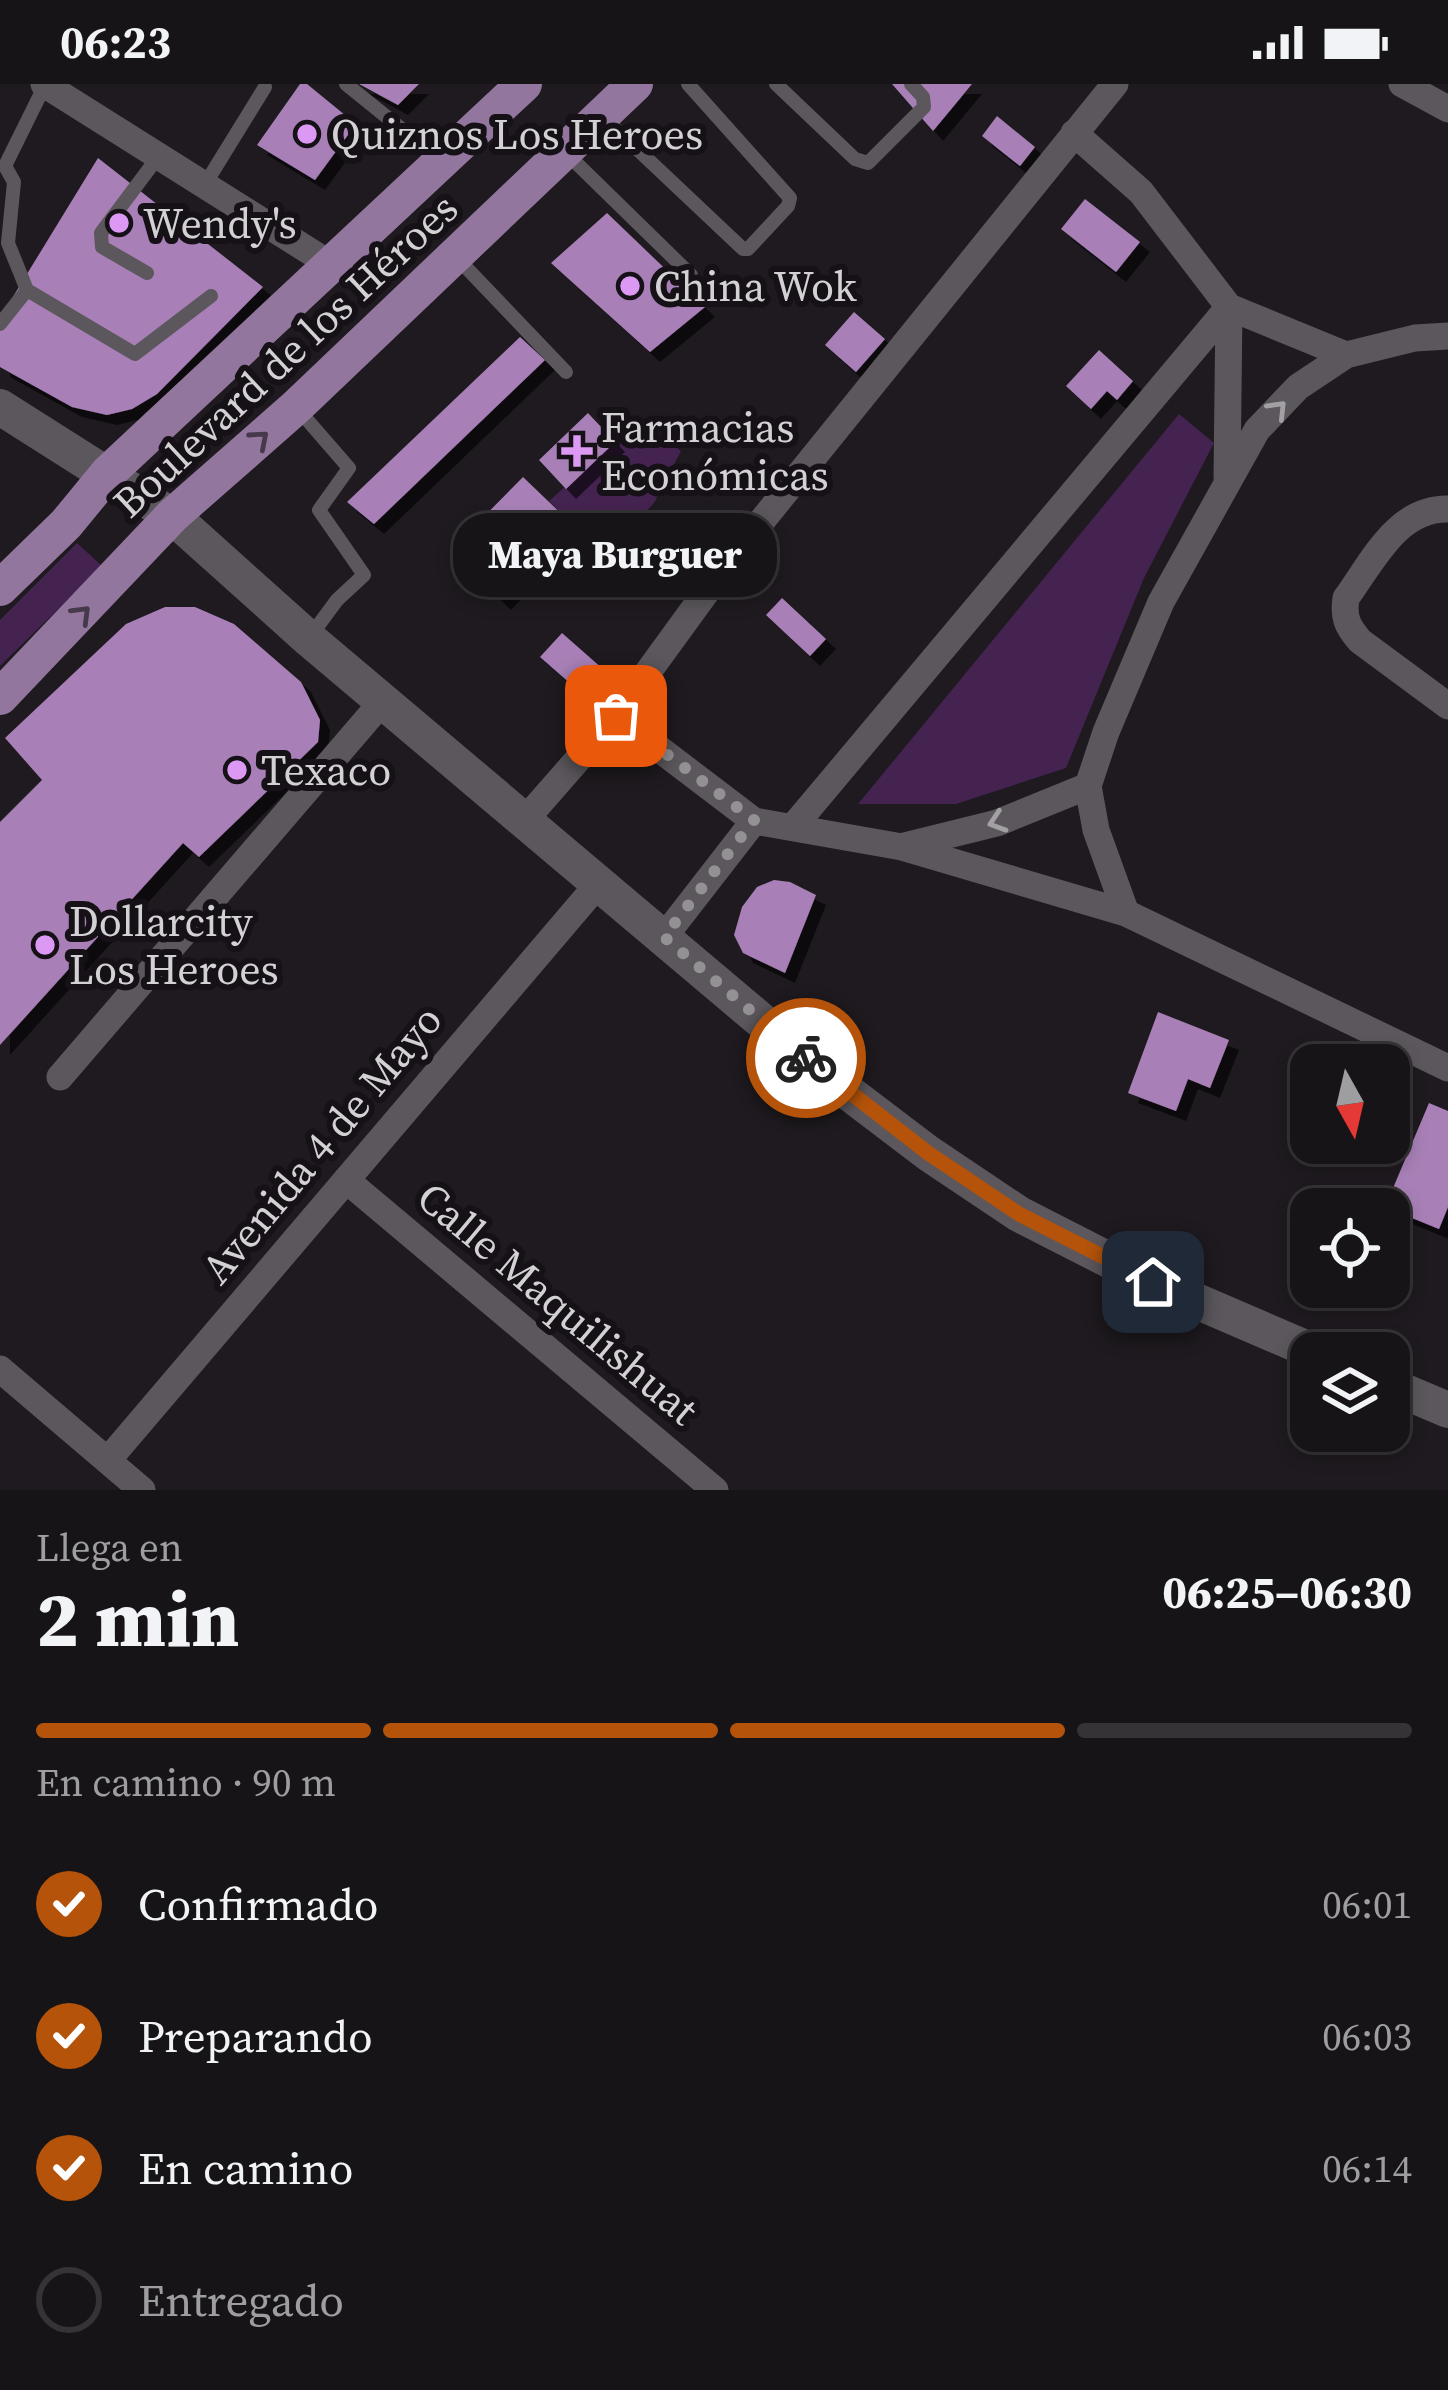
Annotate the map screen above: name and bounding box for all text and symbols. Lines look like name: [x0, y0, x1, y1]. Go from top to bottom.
text: 06:23: [60, 11, 171, 73]
place label: Quiznos Los Heroes: [331, 105, 703, 163]
marker: Quiznos Los Heroes: [294, 121, 320, 147]
street label: Boulevard de los Héroes: [100, 180, 470, 530]
place label: Wendy's: [143, 194, 297, 252]
marker: Wendy's: [106, 210, 132, 236]
place label: China Wok: [654, 257, 857, 315]
marker: China Wok: [617, 273, 643, 299]
place label: Farmacias Económicas: [601, 398, 829, 504]
one-way arrow: [1263, 401, 1285, 422]
one-way arrow: [246, 432, 267, 453]
marker: Farmacias Económicas: [564, 438, 590, 464]
callout: Maya Burguer: [454, 512, 778, 596]
text: Maya Burguer: [488, 528, 742, 581]
one-way arrow: [68, 606, 90, 628]
pin: [565, 665, 667, 767]
icon: bag: [583, 683, 649, 749]
place label: Texaco: [261, 741, 391, 799]
marker: Texaco: [224, 757, 250, 783]
one-way arrow: [987, 807, 1008, 832]
place label: Dollarcity Los Heroes: [69, 892, 279, 998]
marker: Dollarcity Los Heroes: [32, 932, 58, 958]
street label: Avenida 4 de Mayo: [187, 992, 455, 1296]
courier: [746, 998, 866, 1118]
icon: bike: [773, 1025, 839, 1091]
north arrow: [1290, 1044, 1410, 1164]
map controls: [1290, 1044, 1410, 1452]
street label: Calle Maquilishuat: [405, 1168, 711, 1438]
button: locate: [1290, 1188, 1410, 1308]
pin: [1102, 1231, 1204, 1333]
icon: home: [1120, 1249, 1186, 1315]
button: layers: [1290, 1332, 1410, 1452]
text: Llega en: [36, 1521, 183, 1574]
text: 06:25–06:30: [1162, 1561, 1412, 1623]
text: 2 min: [36, 1565, 239, 1672]
text: En camino · 90 m: [36, 1756, 336, 1809]
icon: check: [36, 1871, 102, 1937]
text: Confirmado: [138, 1873, 378, 1935]
text: 06:01: [1322, 1878, 1412, 1931]
icon: check: [36, 2003, 102, 2069]
text: Preparando: [138, 2005, 373, 2067]
text: 06:03: [1322, 2010, 1412, 2063]
icon: check: [36, 2135, 102, 2201]
text: En camino: [138, 2137, 353, 2199]
text: 06:14: [1322, 2142, 1412, 2195]
text: Entregado: [138, 2269, 344, 2331]

